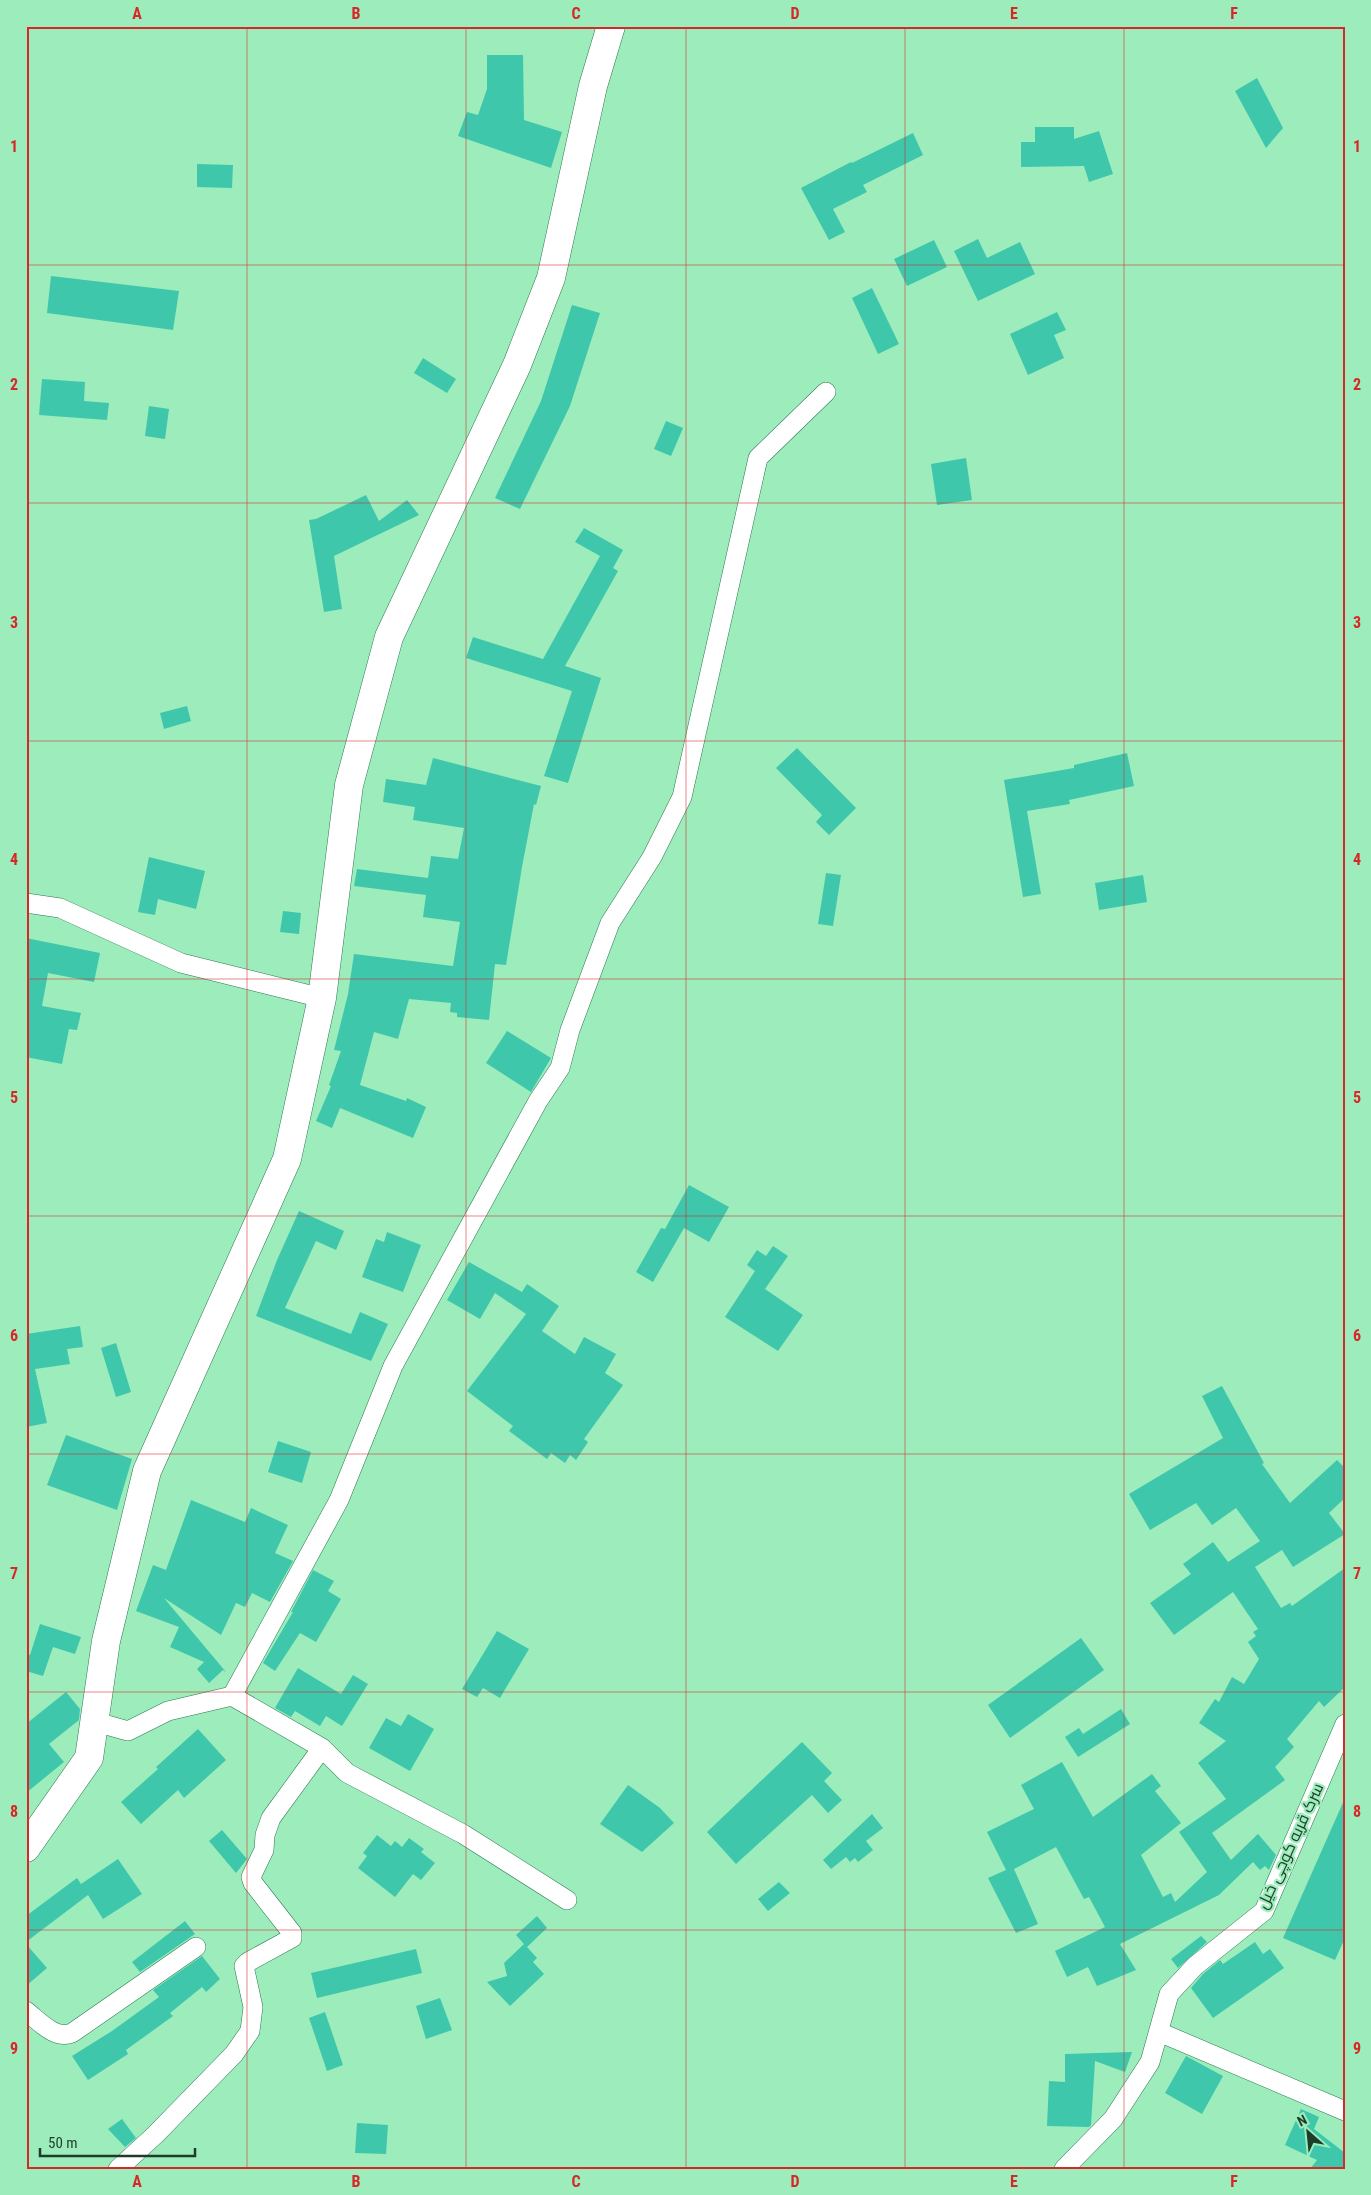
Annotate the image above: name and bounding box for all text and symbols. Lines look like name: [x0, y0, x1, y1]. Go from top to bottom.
text: A: [132, 4, 142, 23]
text: B: [352, 4, 361, 23]
text: C: [571, 4, 581, 23]
text: D: [790, 4, 800, 23]
text: E: [1010, 4, 1018, 23]
text: F: [1230, 4, 1238, 23]
text: 1: [10, 137, 18, 156]
text: 1: [1353, 137, 1361, 156]
text: 2: [10, 375, 18, 394]
text: 2: [1353, 375, 1361, 394]
text: 3: [10, 613, 18, 632]
text: 3: [1353, 613, 1361, 632]
text: 4: [10, 850, 18, 869]
text: 4: [1353, 850, 1361, 869]
text: 5: [10, 1088, 18, 1107]
text: 5: [1353, 1088, 1361, 1107]
text: 6: [10, 1326, 18, 1345]
text: 6: [1353, 1326, 1361, 1345]
text: 7: [10, 1564, 18, 1583]
text: 7: [1353, 1564, 1361, 1583]
street label: سرک قریه کوچی خیل: [1253, 1780, 1329, 1913]
text: 8: [10, 1802, 18, 1821]
text: 8: [1353, 1802, 1361, 1821]
text: 9: [10, 2039, 18, 2058]
text: 9: [1353, 2039, 1361, 2058]
north arrow: [1284, 2108, 1334, 2158]
text: N: [1295, 2111, 1310, 2129]
scale bar: [40, 2125, 195, 2157]
text: 50 m: [48, 2134, 78, 2152]
text: A: [132, 2172, 142, 2191]
text: B: [352, 2172, 361, 2191]
text: C: [571, 2172, 581, 2191]
text: D: [790, 2172, 800, 2191]
text: E: [1010, 2172, 1018, 2191]
text: F: [1230, 2172, 1238, 2191]

